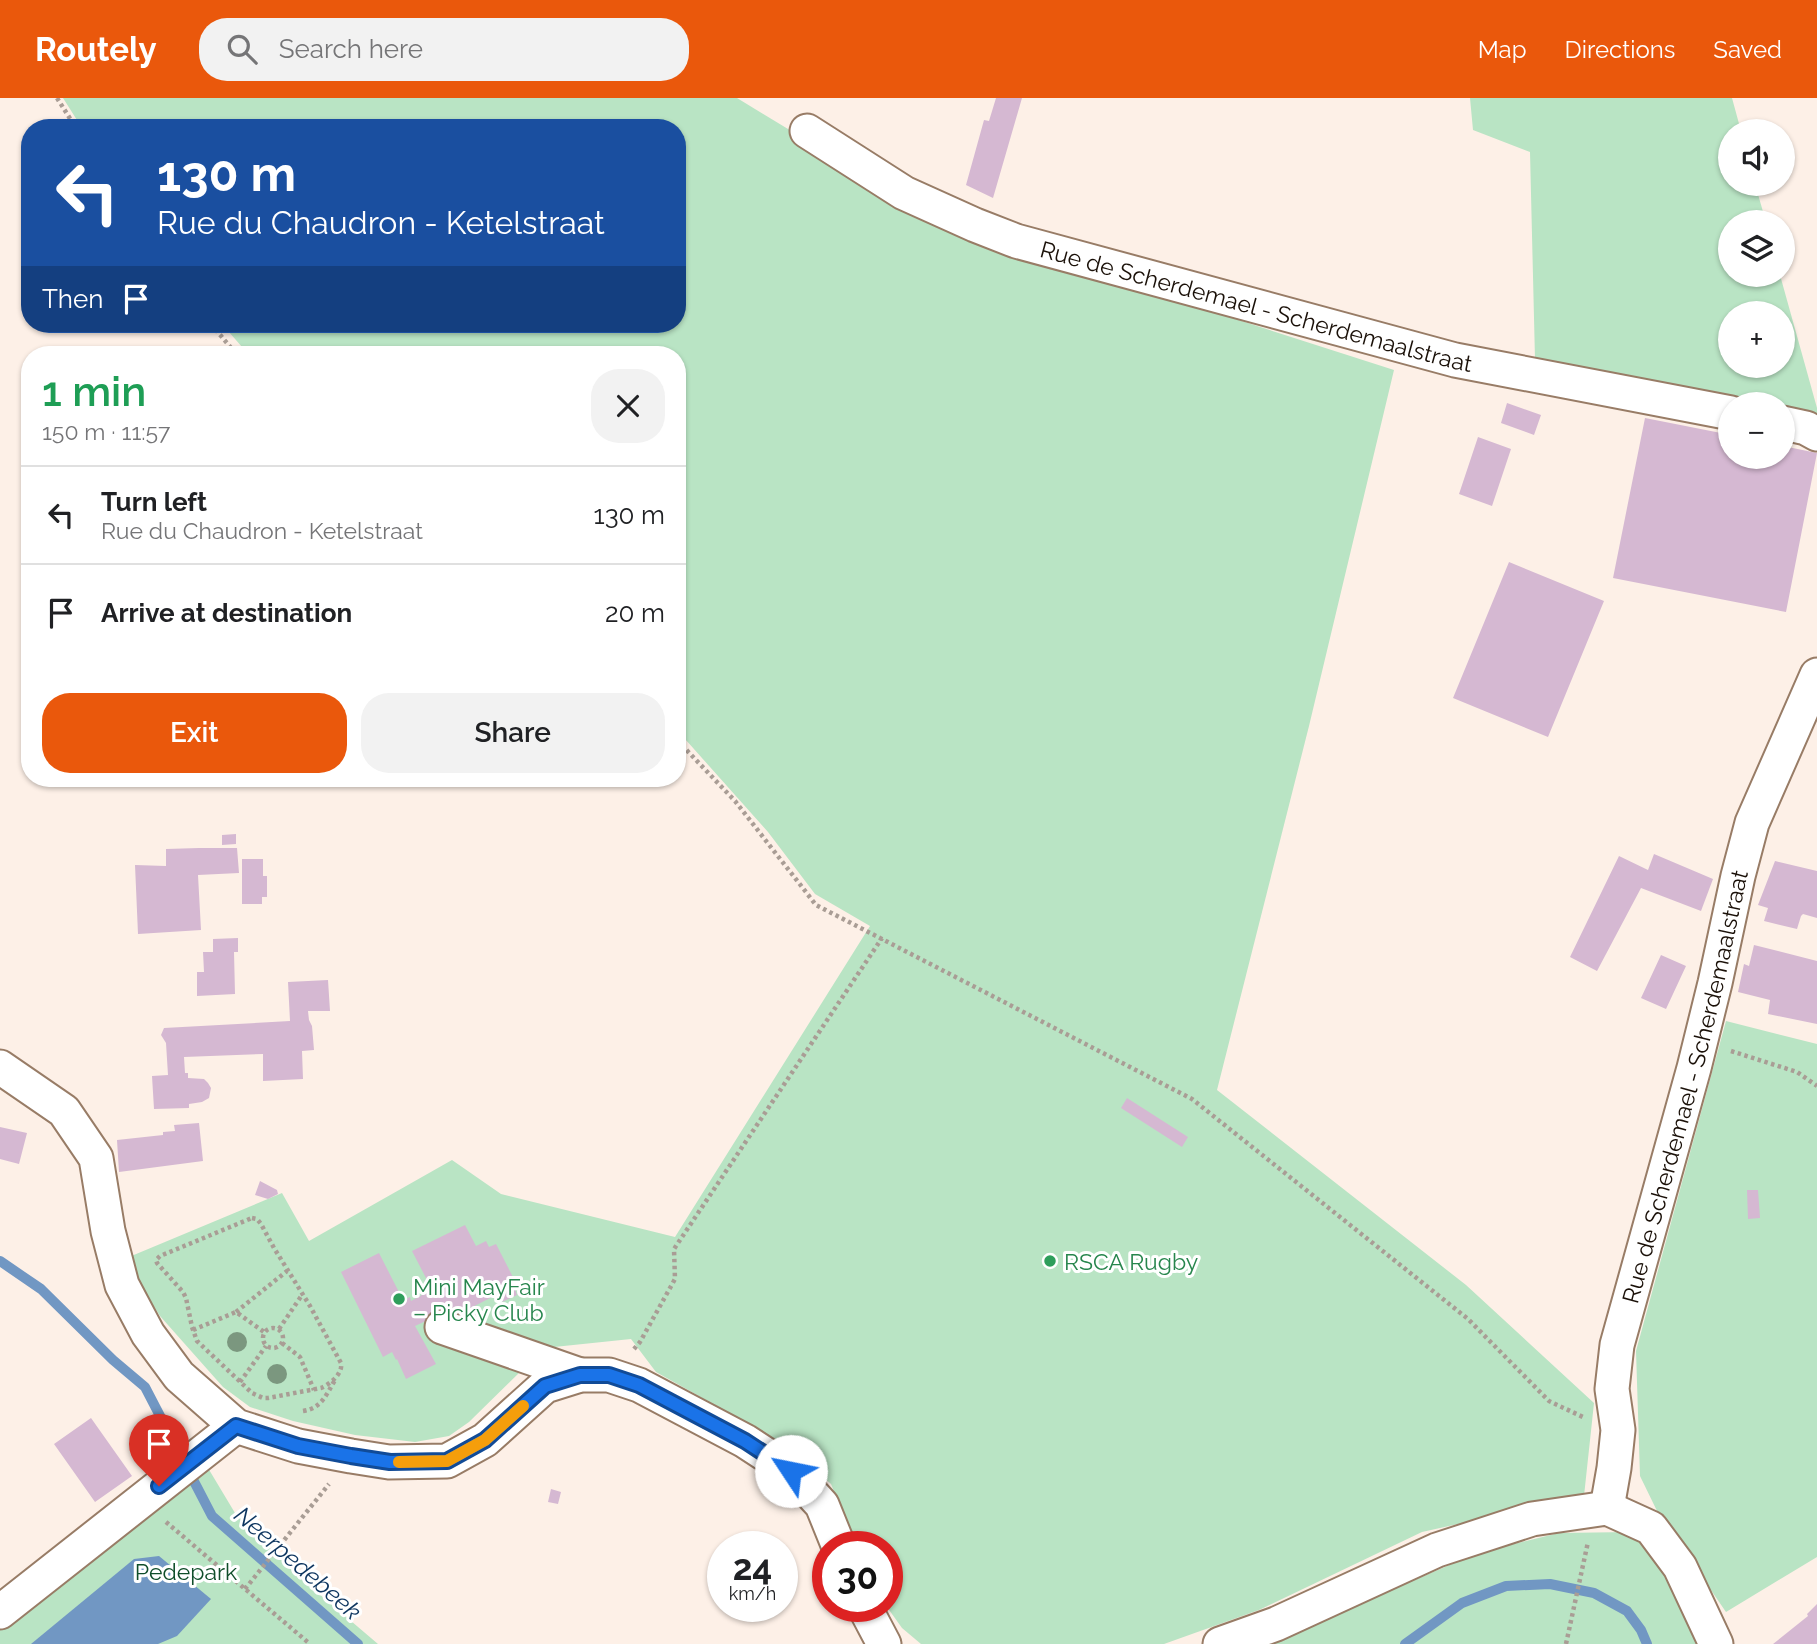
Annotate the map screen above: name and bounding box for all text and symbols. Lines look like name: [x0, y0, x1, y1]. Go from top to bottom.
search box: [199, 18, 689, 81]
text: Routely: [35, 30, 157, 69]
icon: search: [223, 30, 261, 68]
text: Search here: [279, 34, 423, 64]
text: Map: [1478, 35, 1527, 64]
text: Directions: [1565, 35, 1675, 64]
text: Saved: [1713, 35, 1782, 64]
map controls: [1718, 119, 1795, 469]
button: sound: [1718, 119, 1795, 196]
text: 130 m: [157, 145, 296, 202]
icon: left: [42, 147, 133, 238]
text: Rue du Chaudron - Ketelstraat: [157, 204, 605, 241]
button: layers: [1718, 210, 1795, 287]
street label: Rue de Scherdemael - Scherdemaalstraat: [1037, 235, 1475, 377]
icon: arrive: [117, 280, 155, 318]
text: Then: [42, 284, 103, 314]
button: +: [1718, 301, 1795, 378]
text: 1 min: [42, 367, 146, 416]
button: close: [591, 369, 665, 443]
button: −: [1718, 392, 1795, 469]
text: 150 m · 11:57: [42, 418, 170, 445]
text: Turn left: [101, 487, 207, 517]
icon: left: [42, 496, 80, 534]
text: 130 m: [594, 500, 665, 530]
text: Rue du Chaudron - Ketelstraat: [101, 517, 423, 544]
icon: arrive: [42, 594, 80, 632]
text: Arrive at destination: [101, 598, 352, 628]
text: 20 m: [605, 598, 665, 628]
button: Exit: [42, 693, 347, 773]
button: Share: [361, 693, 665, 773]
street label: Rue de Scherdemael - Scherdemaalstraat: [1616, 866, 1753, 1306]
place label: RSCA Rugby: [1064, 1248, 1198, 1275]
marker: RSCA Rugby: [1042, 1253, 1058, 1269]
place label: Mini MayFair – Picky Club: [413, 1273, 545, 1326]
marker: Mini MayFair – Picky Club: [391, 1291, 407, 1307]
pin: [129, 1414, 189, 1486]
icon: arrive: [140, 1425, 178, 1463]
position arrow: [754, 1434, 828, 1508]
water label: Neerpedebeek: [229, 1500, 367, 1626]
speed limit sign: 30: [812, 1531, 903, 1622]
text: 24: [733, 1547, 772, 1588]
park label: Pedepark: [135, 1558, 237, 1585]
text: km/h: [729, 1583, 776, 1604]

